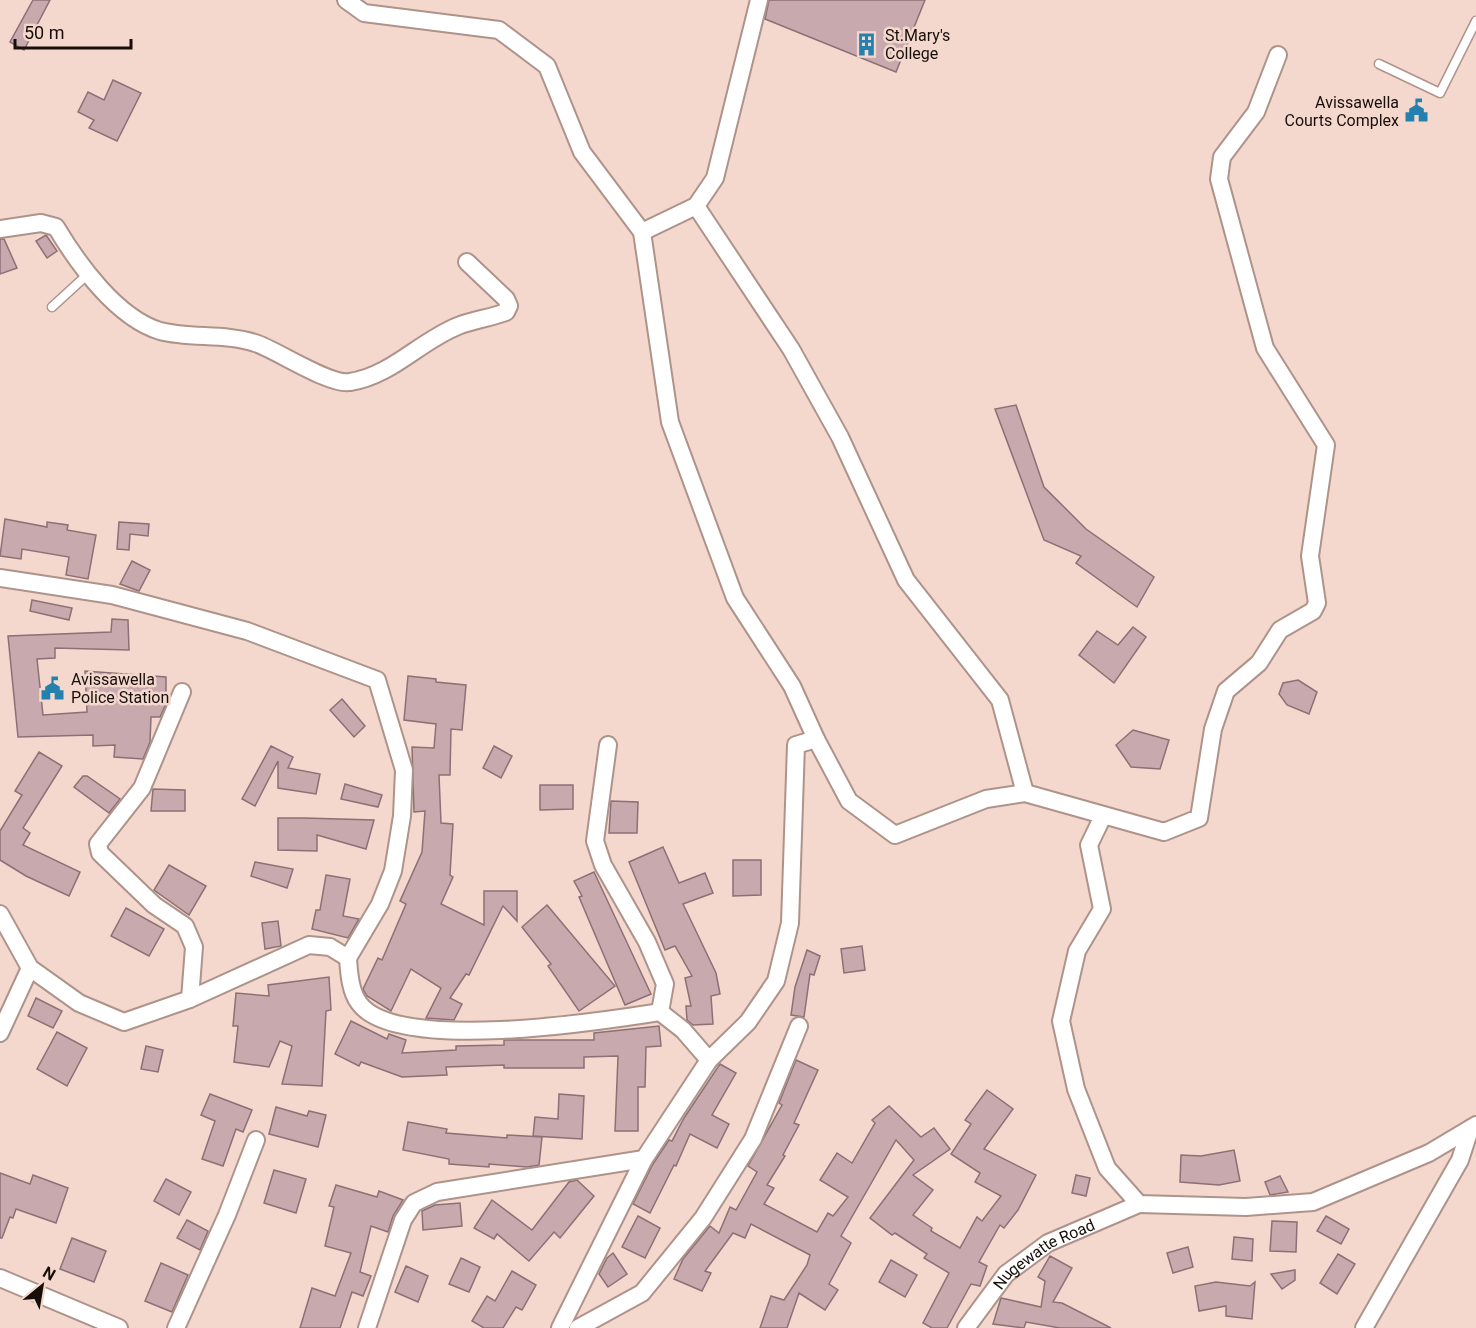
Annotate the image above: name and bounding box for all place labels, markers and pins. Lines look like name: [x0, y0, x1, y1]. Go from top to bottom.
place label: St.Mary's College: [885, 26, 950, 63]
building icon: St.Mary's College: [854, 31, 880, 57]
place label: Avissawella Courts Complex: [1285, 93, 1399, 130]
public building icon: Avissawella Courts Complex: [1404, 98, 1430, 124]
place label: Avissawella Police Station: [71, 670, 169, 707]
public building icon: Avissawella Police Station: [40, 675, 66, 701]

